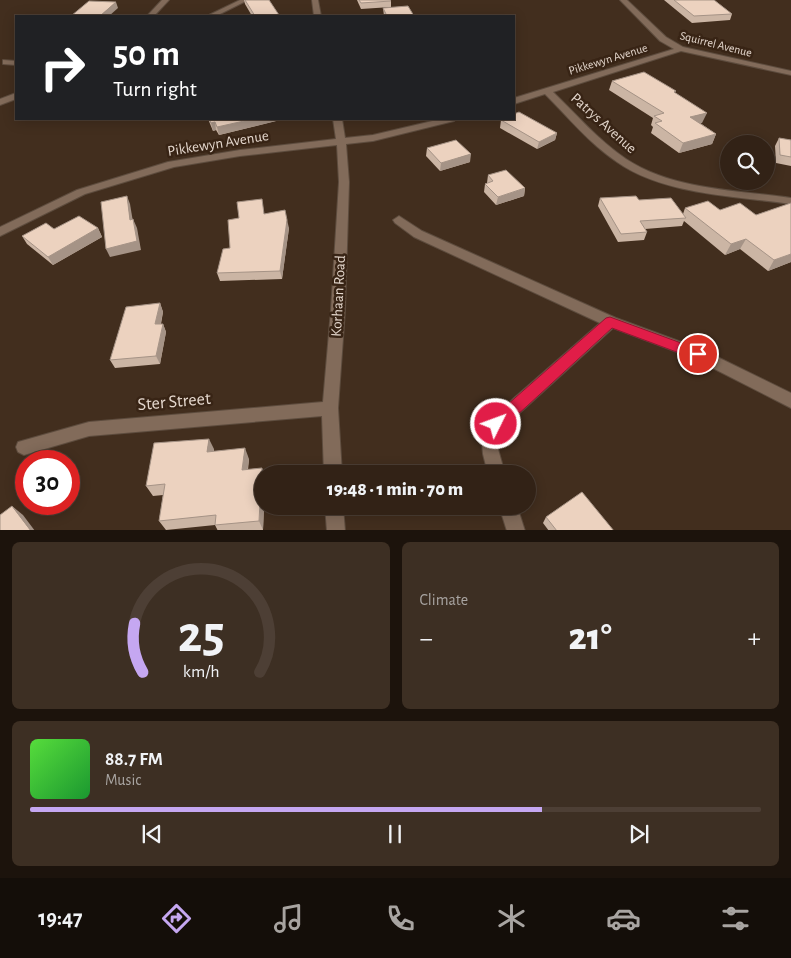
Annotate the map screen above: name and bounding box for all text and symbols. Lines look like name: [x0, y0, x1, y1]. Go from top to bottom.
street label: Squirrel Avenue: [679, 29, 753, 59]
icon: right: [30, 35, 95, 100]
text: 50 m: [113, 37, 180, 72]
street label: Pikkewyn Avenue: [567, 41, 649, 78]
text: Turn right: [113, 78, 197, 100]
street label: Patrys Avenue: [568, 90, 639, 157]
street label: Pikkewyn Avenue: [166, 128, 270, 159]
map controls: [720, 135, 775, 190]
button: search: [720, 135, 775, 190]
street label: Korhaan Road: [329, 255, 348, 337]
pin: [677, 333, 719, 375]
icon: arrive: [684, 340, 712, 368]
street label: Ster Street: [137, 390, 212, 414]
position arrow: [469, 397, 521, 449]
speed limit sign: 30: [15, 450, 80, 515]
text: 19:48 · 1 min · 70 m: [327, 480, 463, 499]
text: Climate: [420, 592, 468, 608]
text: 25: [177, 609, 224, 661]
text: 21°: [569, 619, 612, 657]
text: −: [420, 625, 433, 653]
text: +: [748, 625, 761, 653]
text: km/h: [182, 663, 219, 681]
text: 88.7 FM: [105, 750, 163, 769]
text: Music: [105, 772, 141, 788]
icon: previous: [138, 820, 166, 848]
icon: pause: [381, 820, 409, 848]
icon: next: [625, 820, 653, 848]
icon: directions: [159, 901, 194, 936]
icon: music: [271, 901, 306, 936]
icon: phone: [383, 901, 418, 936]
icon: climate: [494, 901, 529, 936]
icon: car: [606, 901, 641, 936]
icon: filters: [718, 901, 753, 936]
text: 19:47: [38, 907, 83, 929]

